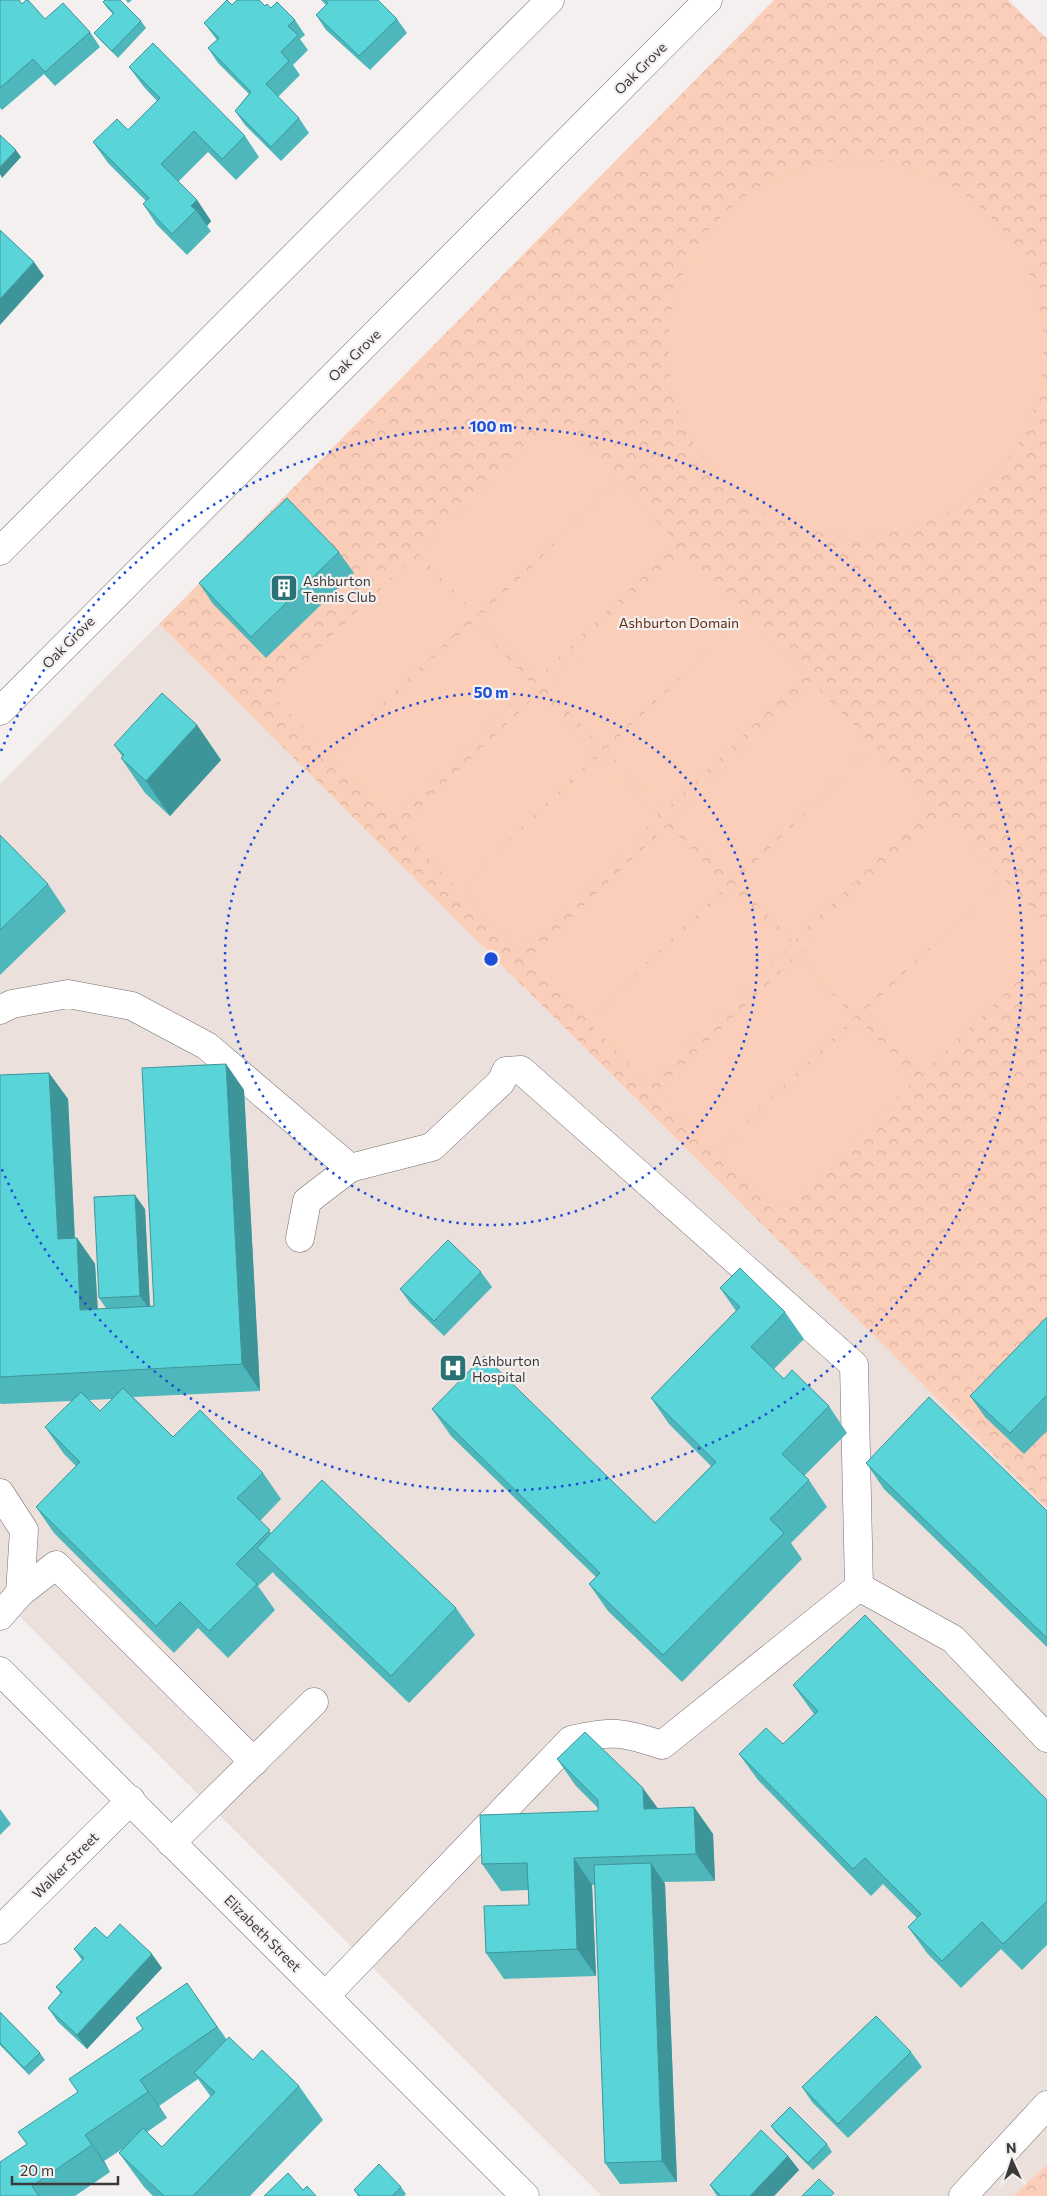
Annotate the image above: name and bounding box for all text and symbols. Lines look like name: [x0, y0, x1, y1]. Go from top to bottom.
street label: Oak Grove: [610, 38, 670, 98]
street label: Oak Grove: [324, 325, 384, 385]
text: 100 m: [470, 417, 512, 435]
place label: Ashburton Tennis Club: [303, 572, 376, 605]
building icon: Ashburton Tennis Club: [269, 573, 299, 603]
street label: Oak Grove: [38, 612, 98, 672]
park label: Ashburton Domain: [619, 614, 739, 631]
text: 50 m: [474, 683, 508, 701]
centre of rings: [482, 950, 500, 968]
place label: Ashburton Hospital: [472, 1352, 540, 1385]
hospital icon: Ashburton Hospital: [438, 1353, 468, 1383]
street label: Walker Street: [28, 1828, 102, 1902]
street label: Elizabeth Street: [221, 1891, 305, 1975]
north arrow: [987, 2136, 1037, 2186]
text: N: [1006, 2139, 1017, 2156]
scale bar: [12, 2154, 119, 2186]
text: 20 m: [20, 2161, 54, 2179]

